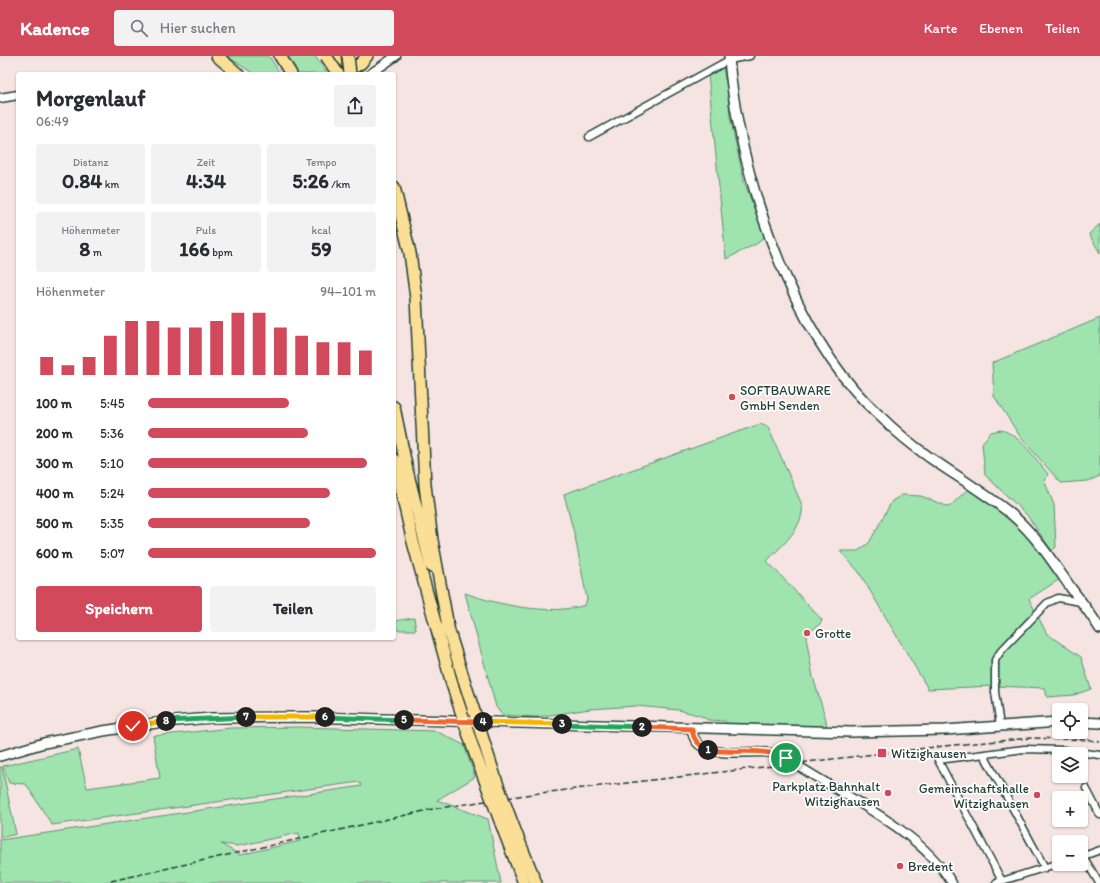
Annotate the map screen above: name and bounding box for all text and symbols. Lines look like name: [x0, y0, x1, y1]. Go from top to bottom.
search box: [114, 10, 394, 46]
text: Kadence: [20, 17, 90, 40]
icon: search: [128, 17, 150, 39]
text: Hier suchen: [160, 19, 236, 37]
text: Karte: [924, 20, 957, 37]
text: Ebenen: [979, 20, 1023, 37]
text: Teilen: [1045, 20, 1080, 37]
text: Morgenlauf: [36, 85, 146, 112]
button: share: [334, 85, 376, 127]
text: 06:49: [36, 114, 69, 129]
text: Distanz: [73, 156, 109, 169]
text: Zeit: [197, 156, 215, 169]
text: Tempo: [306, 156, 337, 169]
text: 0.84: [62, 169, 102, 193]
text: 4:34: [186, 169, 226, 193]
text: 5:26: [292, 169, 329, 193]
text: km: [102, 178, 119, 191]
text: /km: [329, 178, 350, 191]
text: Höhenmeter: [61, 224, 120, 237]
text: Puls: [196, 224, 216, 237]
text: kcal: [312, 224, 331, 237]
text: 8: [79, 237, 90, 261]
text: 166: [179, 237, 210, 261]
text: 59: [311, 237, 332, 261]
text: m: [90, 246, 102, 259]
text: bpm: [210, 246, 233, 259]
text: Höhenmeter: [36, 284, 105, 299]
text: 94–101 m: [320, 284, 376, 299]
place label: SOFTBAUWARE GmbH Senden: [740, 383, 831, 413]
marker: SOFTBAUWARE GmbH Senden: [727, 392, 737, 402]
text: 100 m: [36, 396, 72, 411]
text: 5:45: [100, 396, 125, 411]
text: 200 m: [36, 426, 73, 441]
text: 5:36: [100, 426, 124, 441]
text: 300 m: [36, 456, 73, 471]
text: 5:10: [100, 456, 124, 471]
text: 400 m: [36, 486, 74, 501]
text: 5:24: [100, 486, 125, 501]
text: 500 m: [36, 516, 73, 531]
text: 5:35: [100, 516, 124, 531]
text: 600 m: [36, 546, 73, 561]
text: 5:07: [100, 546, 124, 561]
button: Speichern: [36, 586, 202, 632]
button: Teilen: [210, 586, 376, 632]
place label: Grotte: [815, 626, 851, 641]
marker: Grotte: [802, 628, 812, 638]
map controls: [1052, 703, 1088, 871]
button: locate: [1052, 703, 1088, 739]
pin: 7: [236, 707, 256, 727]
pin: 6: [315, 707, 335, 727]
pin: [116, 709, 150, 743]
text: 7: [243, 710, 249, 723]
text: 6: [322, 710, 328, 723]
pin: 5: [394, 710, 414, 730]
pin: 8: [156, 711, 176, 731]
pin: 4: [473, 712, 493, 732]
text: 5: [401, 713, 407, 726]
text: 8: [163, 714, 169, 727]
pin: 3: [552, 714, 572, 734]
icon: check: [122, 715, 144, 737]
text: 4: [480, 715, 486, 728]
text: 3: [559, 717, 565, 730]
pin: 2: [632, 717, 652, 737]
text: 2: [639, 720, 645, 733]
pin: 1: [698, 740, 718, 760]
pin: [769, 741, 803, 775]
text: 1: [705, 743, 711, 756]
place label: Witzighausen: [891, 746, 967, 761]
icon: arrive: [775, 747, 797, 769]
marker: Witzighausen: [876, 747, 888, 759]
button: layers: [1052, 747, 1088, 783]
place label: Parkplatz Bahnhalt Witzighausen: [772, 779, 881, 809]
place label: Gemeinschaftshalle Witzighausen: [919, 781, 1030, 811]
marker: Parkplatz Bahnhalt Witzighausen: [883, 788, 893, 798]
marker: Gemeinschaftshalle Witzighausen: [1032, 790, 1042, 800]
button: +: [1052, 791, 1088, 827]
button: −: [1052, 835, 1088, 871]
place label: Bredent: [908, 859, 953, 874]
marker: Bredent: [895, 861, 905, 871]

